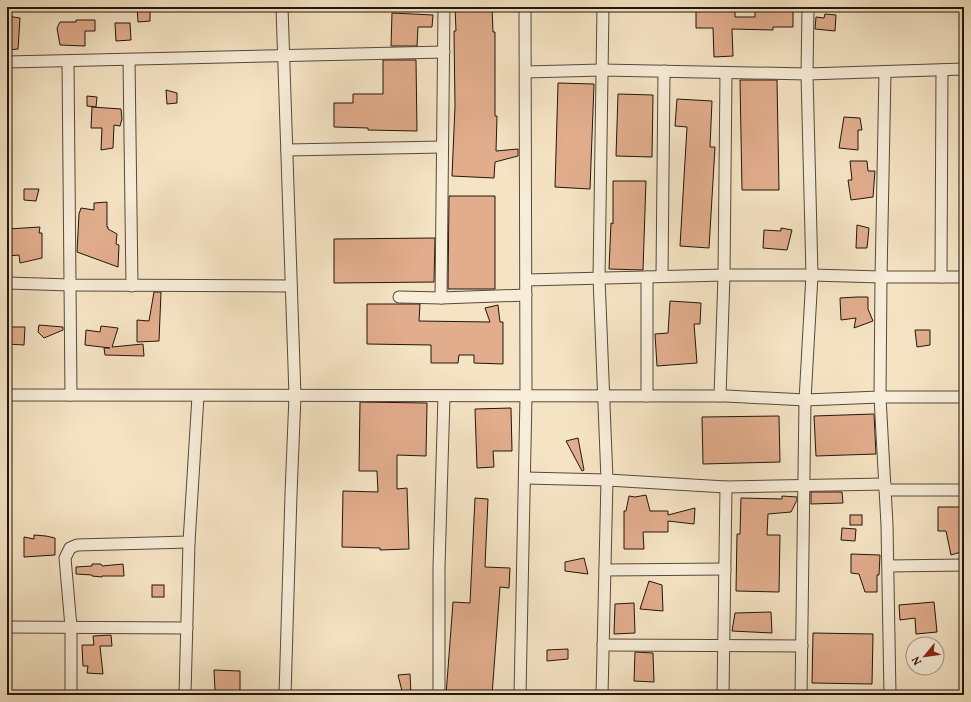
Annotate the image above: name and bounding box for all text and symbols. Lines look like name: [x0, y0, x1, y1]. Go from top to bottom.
north arrow: [905, 636, 945, 676]
text: N: [909, 653, 926, 667]

